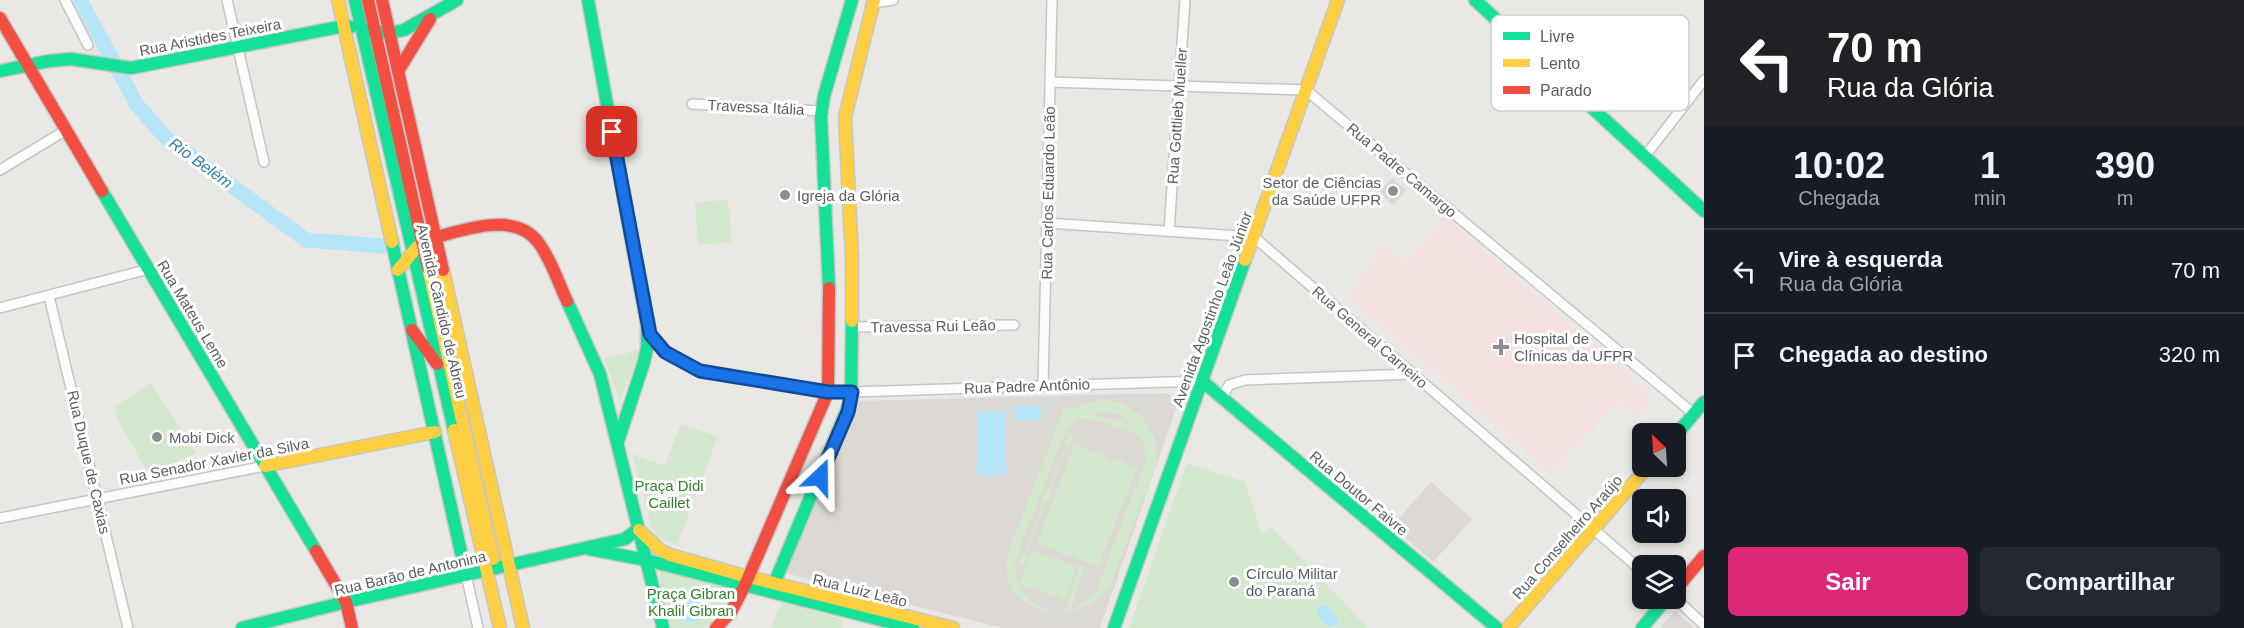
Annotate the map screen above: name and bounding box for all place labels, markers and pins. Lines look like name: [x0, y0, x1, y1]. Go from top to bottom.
pin: [586, 106, 637, 157]
place label: Setor de Ciências da Saúde UFPR: [1263, 174, 1381, 208]
marker: Setor de Ciências da Saúde UFPR: [1386, 184, 1400, 198]
place label: Igreja da Glória: [797, 187, 900, 204]
marker: Igreja da Glória: [778, 188, 792, 202]
place label: Hospital de Clínicas da UFPR: [1514, 330, 1633, 364]
marker: Hospital de Clínicas da UFPR: [1492, 338, 1510, 356]
place label: Mobi Dick: [169, 429, 235, 446]
marker: Mobi Dick: [150, 430, 164, 444]
place label: Círculo Militar do Paraná: [1246, 565, 1338, 599]
marker: Círculo Militar do Paraná: [1227, 575, 1241, 589]

